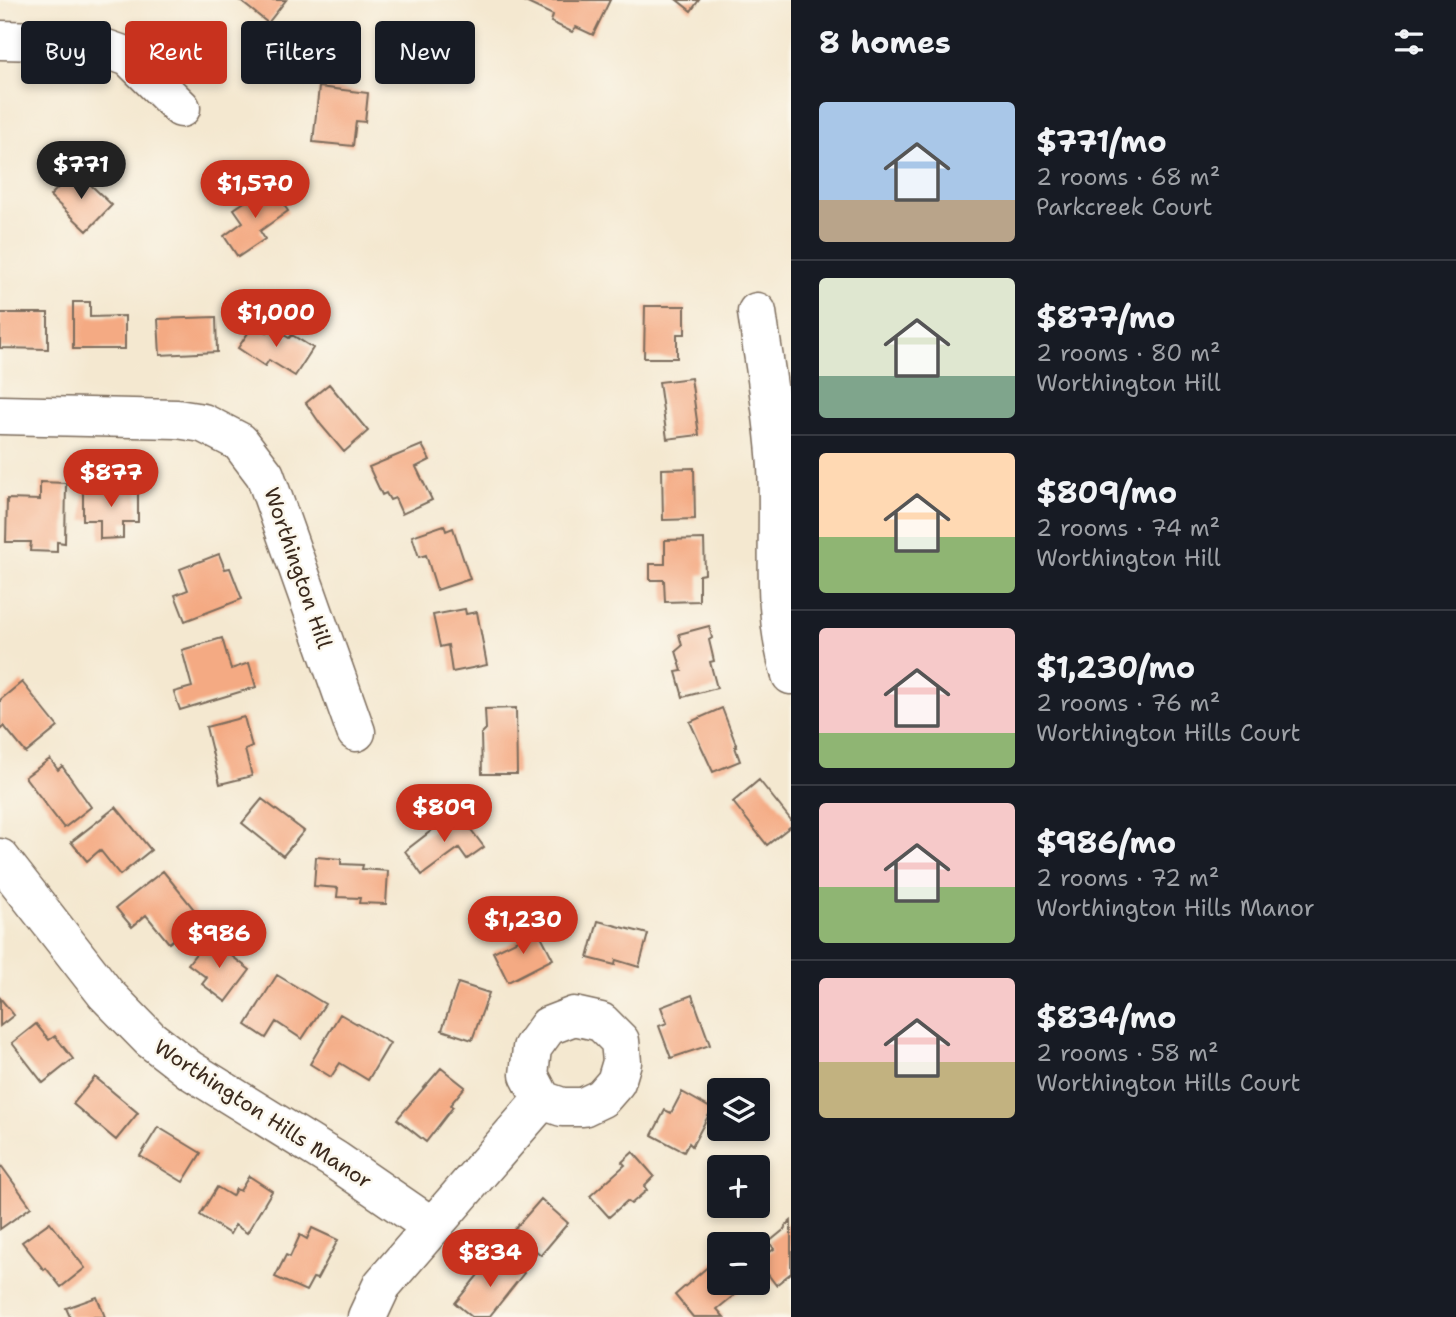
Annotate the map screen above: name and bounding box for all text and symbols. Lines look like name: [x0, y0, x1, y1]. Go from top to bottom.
chip: Buy: [21, 21, 111, 84]
chip: Rent: [125, 21, 227, 84]
chip: Filters: [241, 21, 361, 84]
chip: New: [375, 21, 475, 84]
text: 8 homes: [819, 22, 951, 63]
icon: filters: [1390, 23, 1428, 61]
text: $771/mo: [1036, 121, 1167, 162]
icon: home: [875, 130, 959, 214]
pin: $771: [40, 142, 122, 201]
text: $771: [53, 149, 109, 179]
pin: $1,570: [198, 160, 312, 220]
text: 2 rooms · 68 m²: [1036, 162, 1220, 192]
text: $1,570: [217, 168, 293, 198]
text: Parkcreek Court: [1036, 192, 1213, 222]
pin: $1,000: [219, 290, 333, 349]
text: $1,000: [237, 297, 315, 327]
text: $877/mo: [1036, 297, 1175, 338]
icon: home: [875, 306, 959, 390]
text: 2 rooms · 80 m²: [1036, 338, 1221, 368]
text: Worthington Hill: [1036, 368, 1221, 398]
pin: $877: [70, 449, 152, 509]
text: $877: [79, 457, 143, 487]
text: $809/mo: [1036, 472, 1177, 513]
icon: home: [875, 481, 959, 565]
street label: Worthington Hill: [257, 484, 339, 653]
text: 2 rooms · 74 m²: [1036, 513, 1220, 543]
text: Worthington Hill: [1036, 543, 1221, 573]
text: $1,230/mo: [1036, 647, 1195, 688]
icon: home: [875, 656, 959, 740]
text: 2 rooms · 76 m²: [1036, 688, 1220, 718]
text: Worthington Hills Court: [1036, 718, 1301, 748]
pin: $809: [403, 784, 485, 844]
text: $809: [412, 792, 476, 822]
text: $986/mo: [1036, 822, 1176, 863]
icon: home: [875, 831, 959, 915]
text: 2 rooms · 72 m²: [1036, 863, 1219, 893]
text: Worthington Hills Manor: [1036, 893, 1315, 923]
pin: $1,230: [466, 897, 580, 956]
text: $1,230: [484, 904, 562, 934]
pin: $986: [178, 911, 260, 970]
text: $986: [187, 918, 251, 948]
text: $834/mo: [1036, 997, 1177, 1038]
icon: home: [875, 1006, 959, 1090]
street label: Worthington Hills Manor: [149, 1033, 377, 1195]
text: 2 rooms · 58 m²: [1036, 1038, 1219, 1068]
text: Worthington Hills Court: [1036, 1068, 1301, 1098]
map controls: [707, 1078, 770, 1295]
button: layers: [707, 1078, 770, 1141]
button: +: [707, 1155, 770, 1218]
pin: $834: [449, 1230, 531, 1289]
button: −: [707, 1232, 770, 1295]
text: $834: [458, 1237, 522, 1267]

